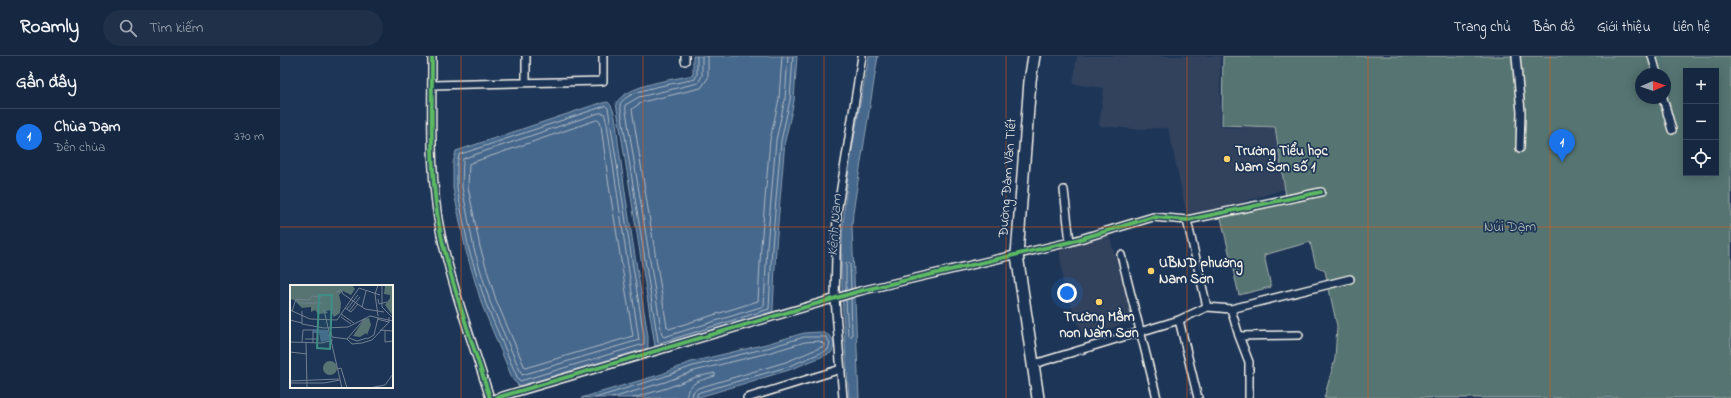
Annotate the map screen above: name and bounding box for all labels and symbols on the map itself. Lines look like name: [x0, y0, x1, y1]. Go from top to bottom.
north arrow: [1635, 68, 1671, 104]
street label: Đường Đàm Văn Tiết: [993, 117, 1024, 239]
pin: 1: [1549, 129, 1575, 162]
place label: Trường Tiểu học Nam Sơn số 1: [1235, 141, 1329, 178]
marker: Trường Tiểu học Nam Sơn số 1: [1222, 154, 1232, 164]
water label: Kênh Nam: [822, 193, 848, 257]
park label: Núi Dạm: [1484, 217, 1536, 238]
place label: UBND phường Nam Sơn: [1159, 253, 1243, 290]
marker: UBND phường Nam Sơn: [1146, 266, 1156, 276]
your location: [1057, 283, 1077, 303]
inset map: [290, 285, 393, 388]
marker: Trường Mầm non Nam Sơn: [1094, 297, 1104, 307]
place label: Trường Mầm non Nam Sơn: [1059, 307, 1139, 344]

